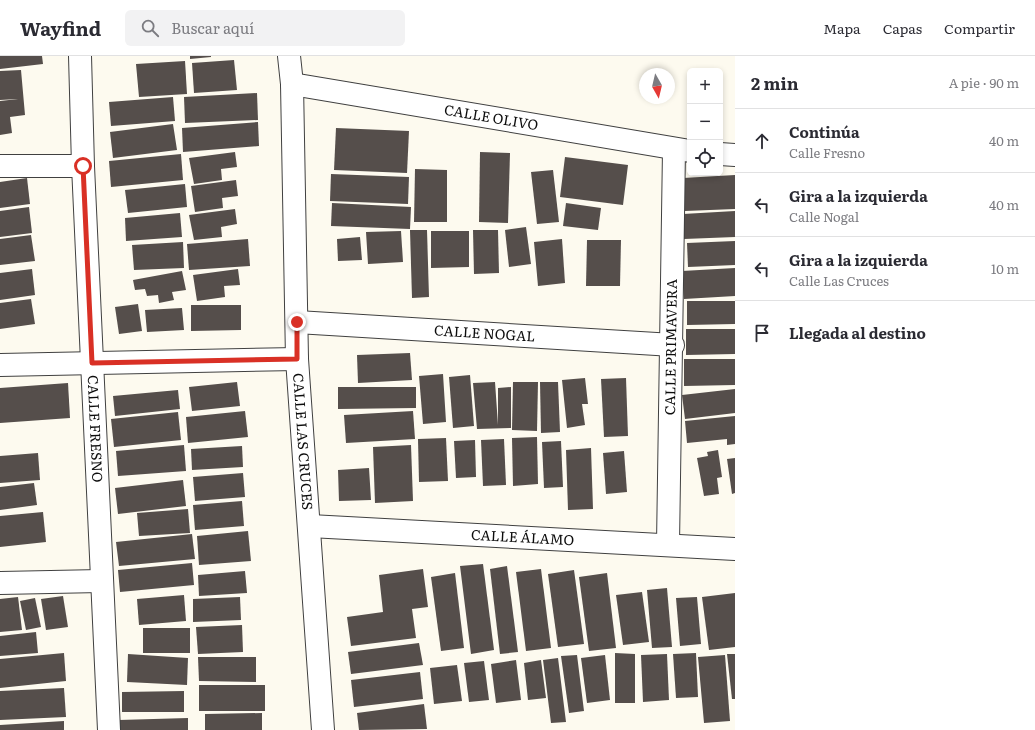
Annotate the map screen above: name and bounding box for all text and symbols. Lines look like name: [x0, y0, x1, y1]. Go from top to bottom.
search box: [125, 10, 405, 46]
text: Wayfind: [20, 14, 101, 42]
text: Buscar aquí: [171, 16, 254, 39]
icon: search: [139, 17, 161, 39]
text: Mapa: [823, 18, 861, 38]
text: Capas: [883, 18, 922, 38]
text: Compartir: [944, 18, 1015, 38]
north arrow: [639, 68, 675, 104]
map controls: [687, 68, 723, 176]
button: +: [687, 68, 723, 104]
text: 2 min: [751, 70, 799, 95]
text: A pie · 90 m: [949, 73, 1019, 92]
street label: CALLE OLIVO: [443, 99, 540, 134]
button: −: [687, 104, 723, 140]
text: Continúa: [789, 120, 860, 143]
icon: ahead: [751, 130, 773, 152]
text: 40 m: [989, 131, 1019, 150]
button: locate: [687, 140, 723, 176]
text: Calle Fresno: [789, 143, 865, 162]
route start: [74, 157, 92, 175]
text: Gira a la izquierda: [789, 184, 928, 207]
icon: left: [751, 194, 773, 216]
text: 40 m: [989, 195, 1019, 214]
text: Calle Nogal: [789, 207, 859, 226]
text: Gira a la izquierda: [789, 248, 928, 271]
icon: left: [751, 258, 773, 280]
text: 10 m: [991, 259, 1019, 278]
text: Calle Las Cruces: [789, 271, 889, 290]
street label: CALLE PRIMAVERA: [659, 278, 681, 415]
route end: [288, 313, 306, 331]
street label: CALLE NOGAL: [434, 319, 536, 346]
text: Llegada al destino: [789, 321, 926, 344]
icon: arrive: [751, 322, 773, 344]
street label: CALLE LAS CRUCES: [289, 372, 319, 511]
street label: CALLE FRESNO: [84, 374, 109, 483]
street label: CALLE ÁLAMO: [471, 524, 575, 549]

